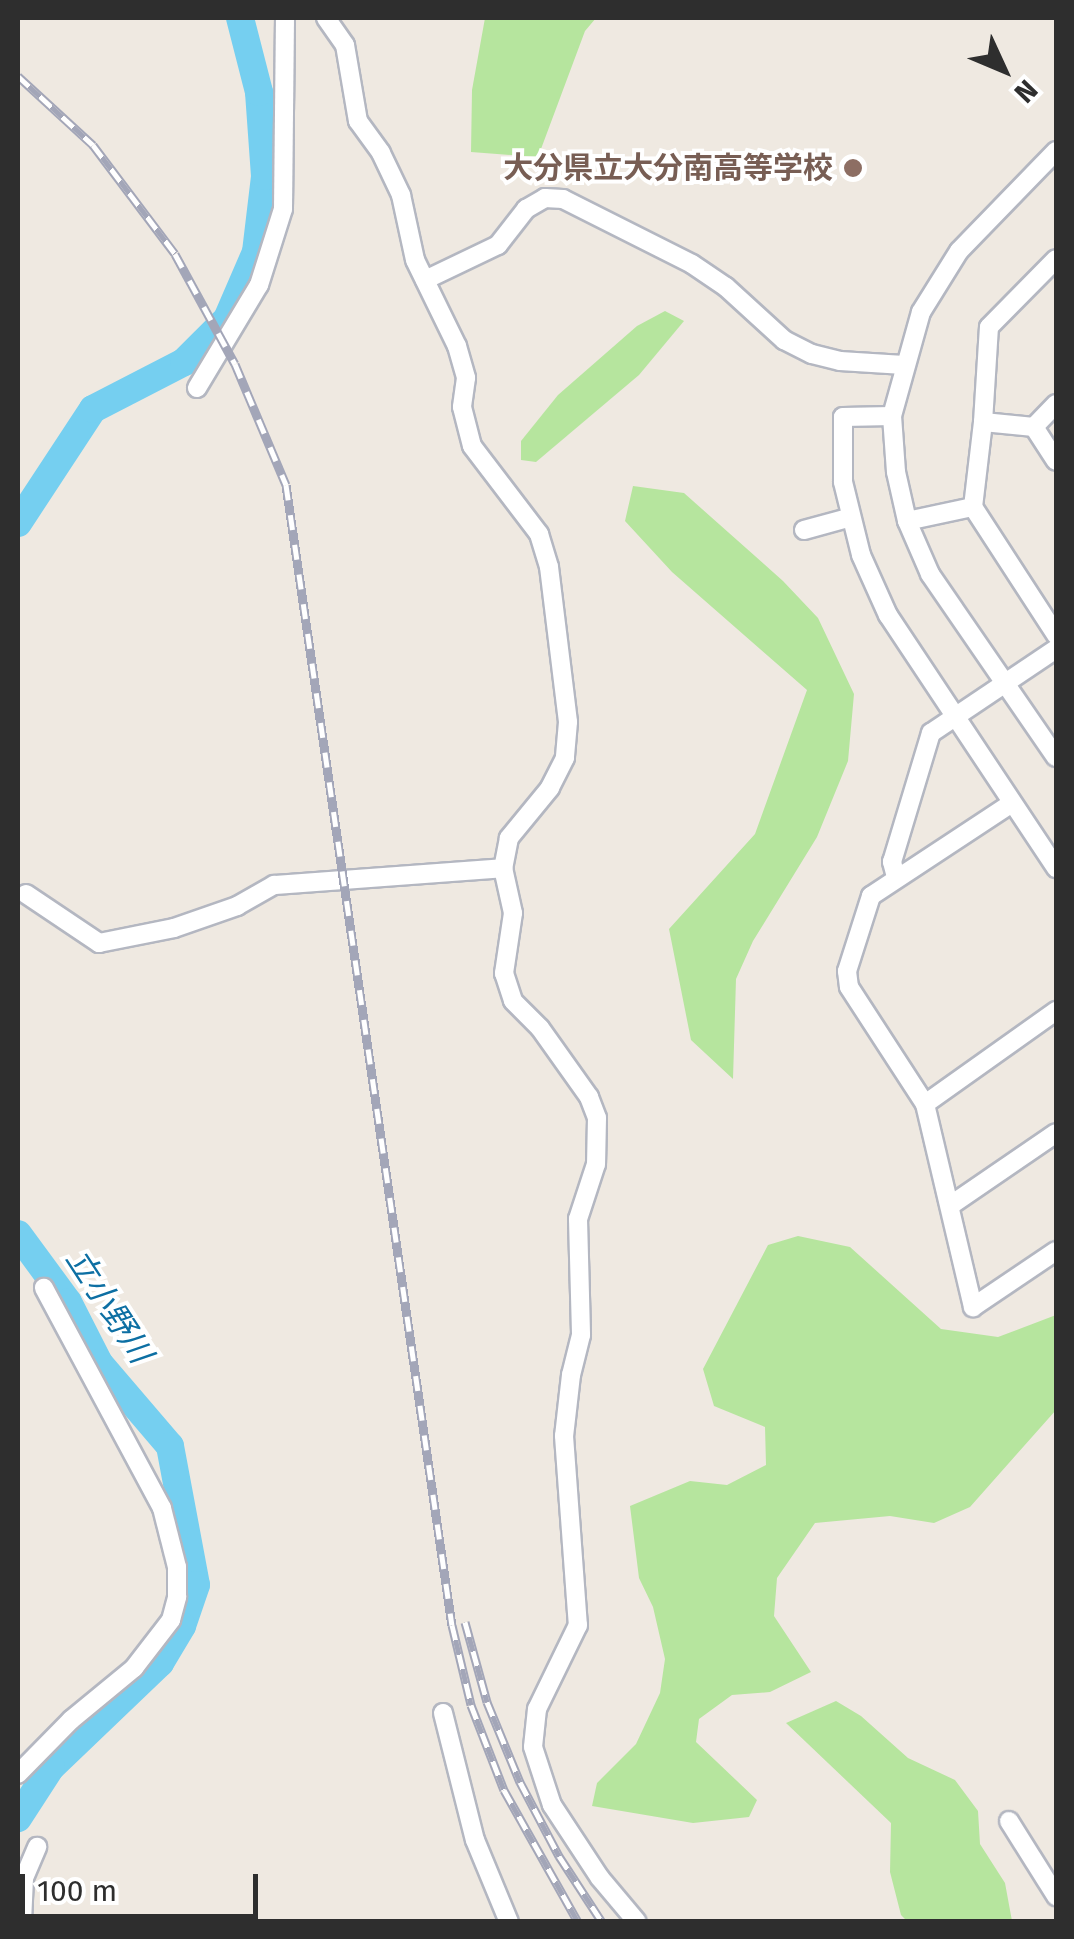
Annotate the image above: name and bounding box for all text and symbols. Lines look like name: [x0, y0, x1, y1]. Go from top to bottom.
north arrow: [954, 20, 1054, 120]
text: N: [1008, 73, 1044, 109]
place label: 大分県立大分南高等学校: [503, 150, 833, 186]
marker: 大分県立大分南高等学校: [842, 157, 864, 179]
water label: 立小野川: [58, 1242, 160, 1370]
scale bar: [25, 1854, 262, 1916]
text: 100 m: [37, 1873, 117, 1909]

